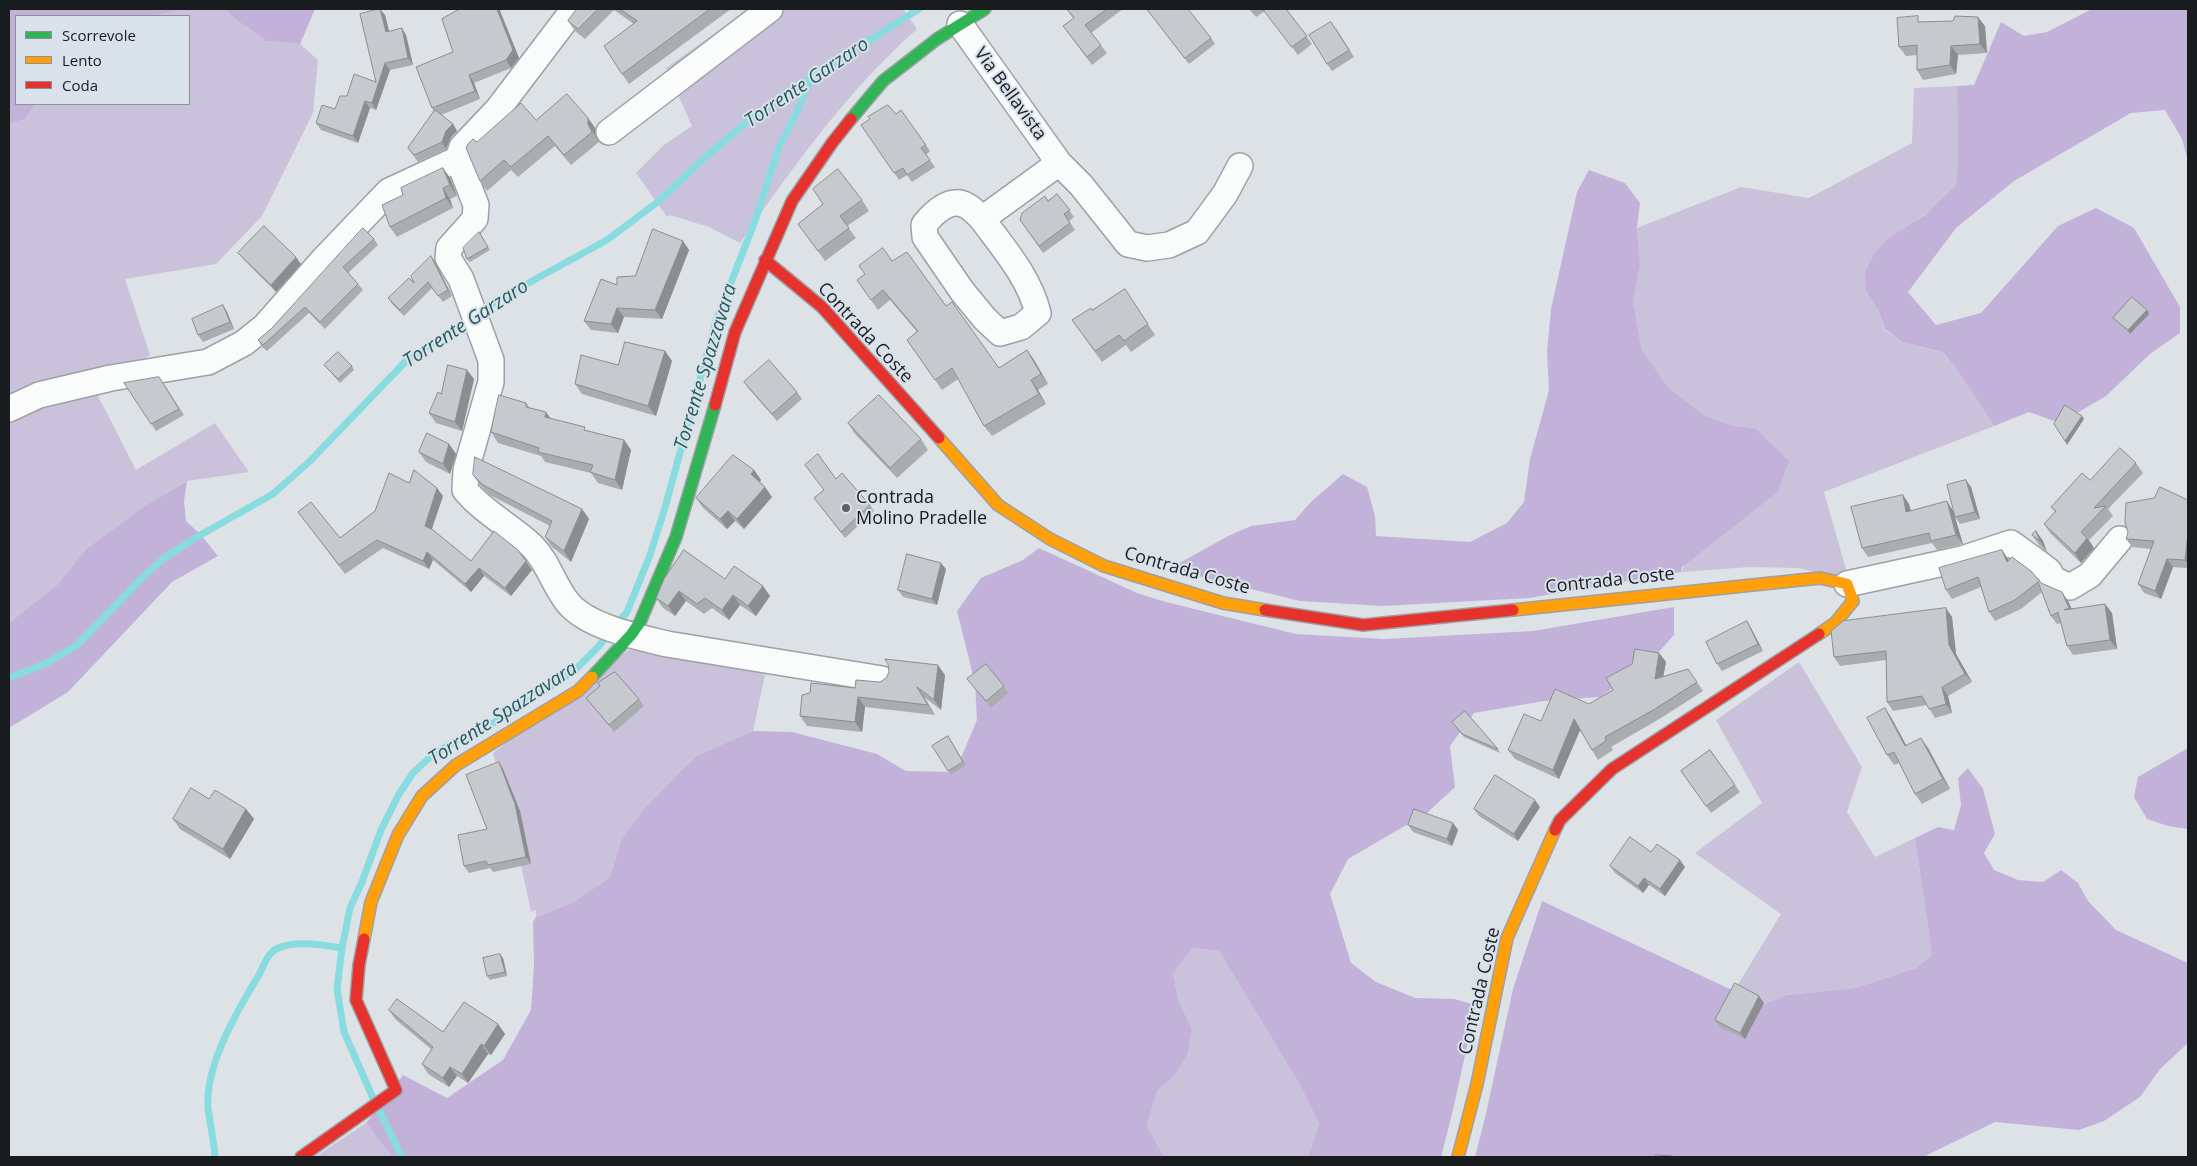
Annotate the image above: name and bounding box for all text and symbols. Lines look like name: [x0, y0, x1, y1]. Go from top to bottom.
legend: [15, 15, 190, 105]
text: Scorrevole: [62, 25, 136, 45]
water label: Torrente Garzaro: [741, 33, 873, 133]
street label: Via Bellavista: [969, 43, 1051, 145]
text: Lento: [62, 50, 102, 70]
text: Coda: [62, 75, 98, 95]
water label: Torrente Garzaro: [399, 275, 533, 373]
street label: Contrada Coste: [813, 278, 917, 388]
water label: Torrente Spazzavara: [670, 281, 742, 453]
place label: Contrada Molino Pradelle: [856, 487, 987, 530]
marker: Contrada Molino Pradelle: [840, 502, 852, 514]
street label: Contrada Coste: [1122, 543, 1252, 599]
street label: Contrada Coste: [1544, 563, 1676, 599]
water label: Torrente Spazzavara: [424, 657, 582, 771]
street label: Contrada Coste: [1455, 925, 1505, 1057]

